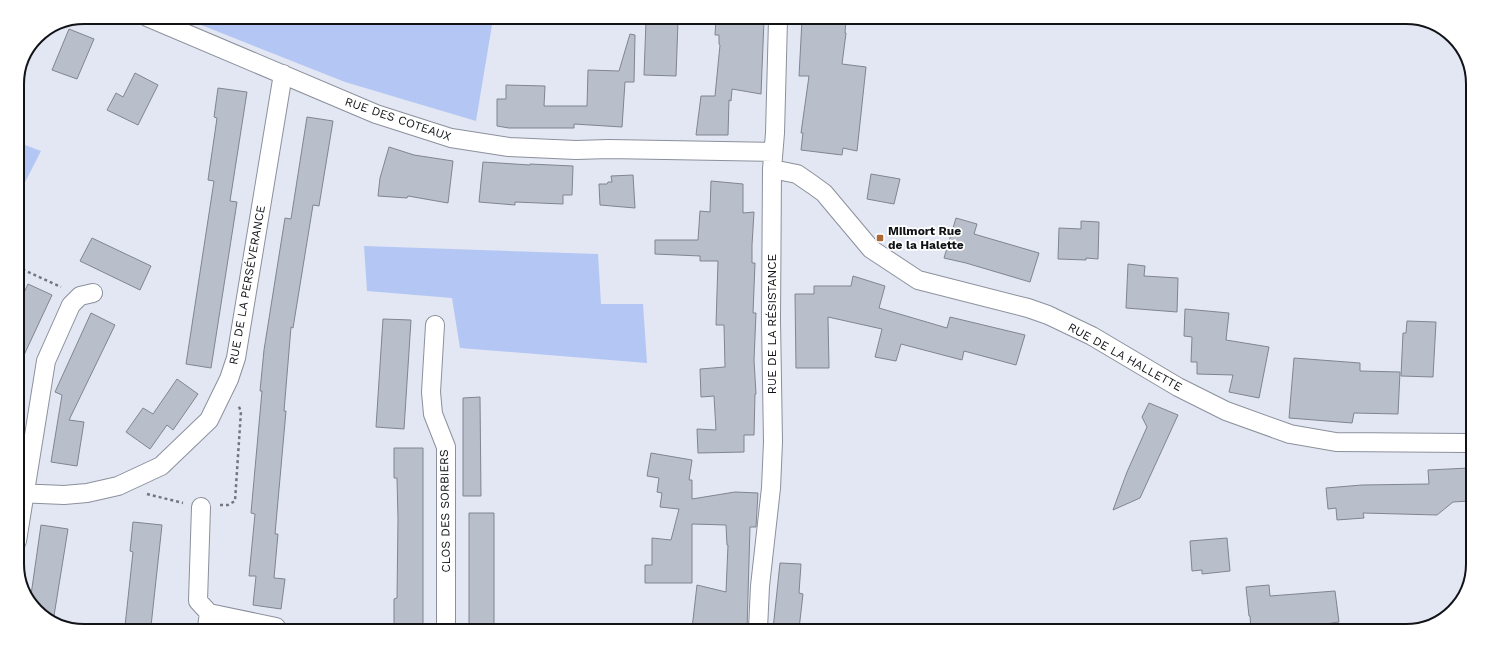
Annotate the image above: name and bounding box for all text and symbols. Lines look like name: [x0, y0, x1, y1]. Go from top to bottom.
street label: RUE DES COTEAUX: [343, 94, 453, 144]
street label: RUE DE LA PERSÉVERANCE: [226, 204, 268, 366]
place label: Milmort Rue de la Halette: [888, 224, 964, 252]
marker: Milmort Rue de la Halette: [875, 233, 885, 243]
street label: RUE DE LA RÉSISTANCE: [765, 253, 779, 394]
street label: RUE DE LA HALLETTE: [1066, 320, 1185, 394]
street label: CLOS DES SORBIERS: [437, 449, 453, 573]

